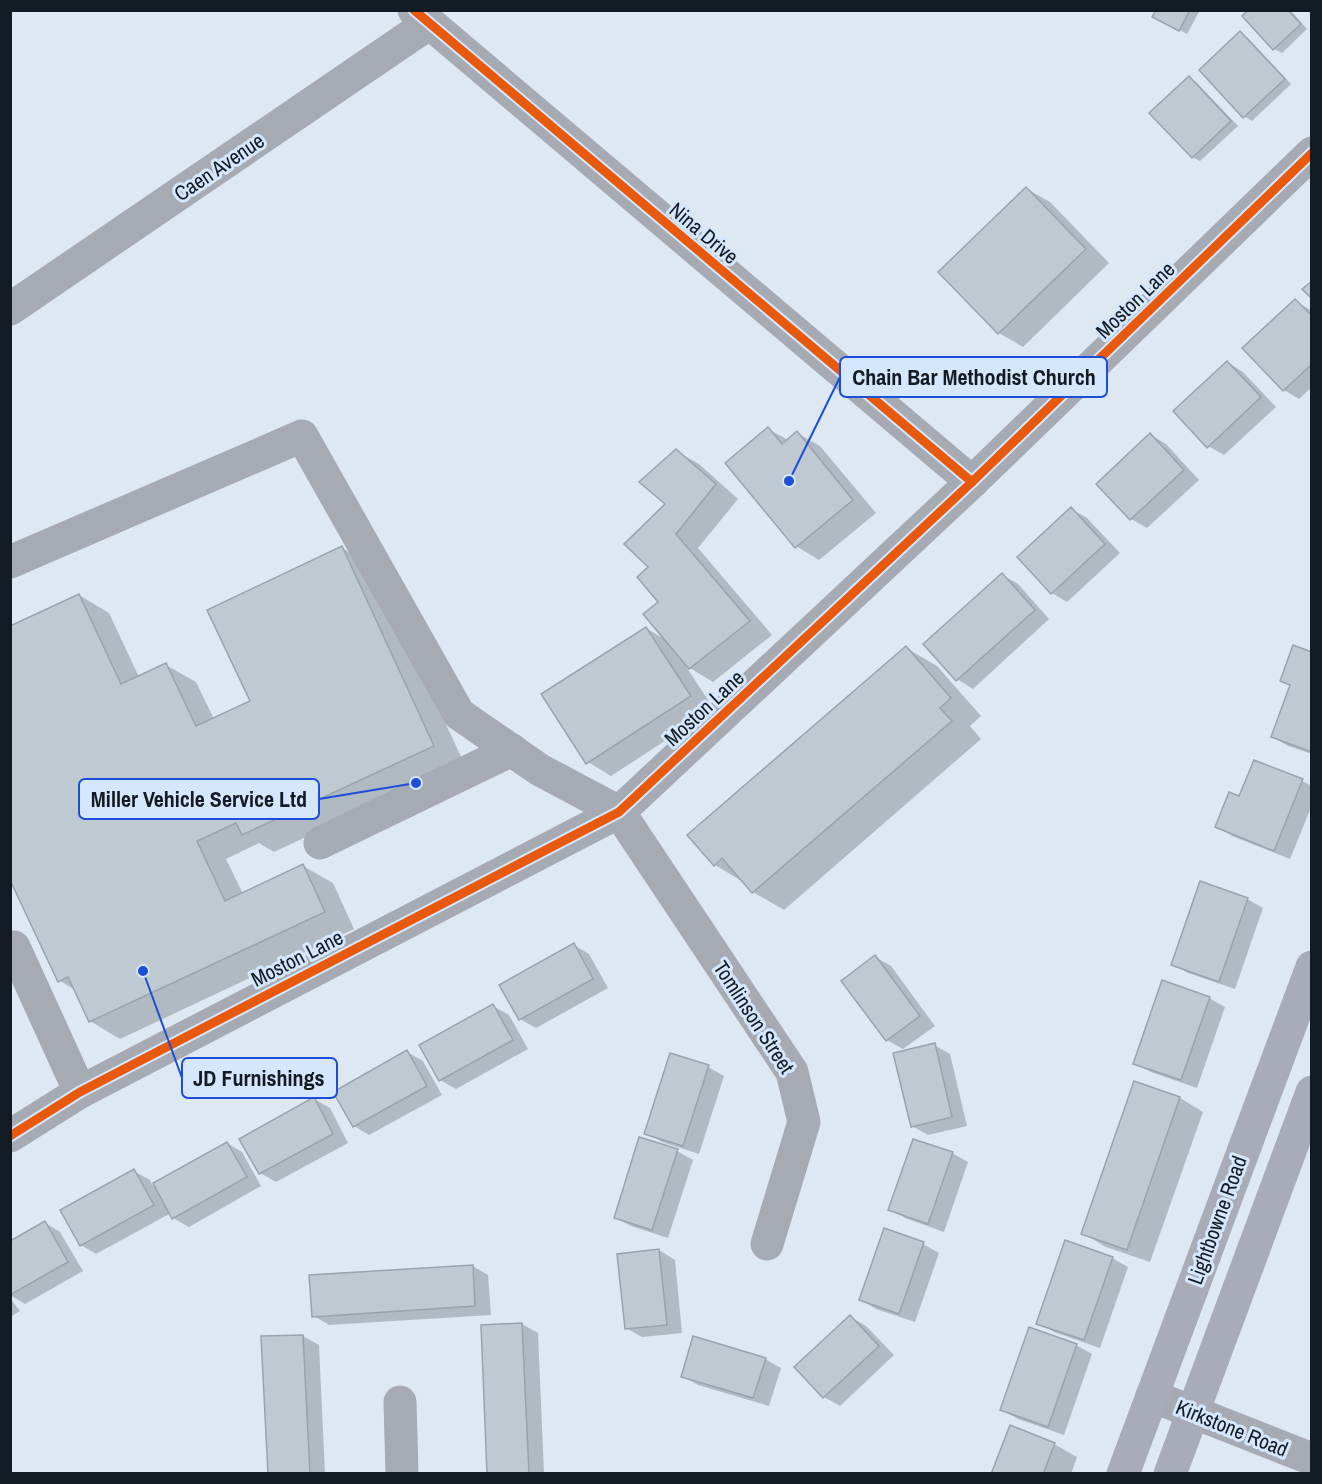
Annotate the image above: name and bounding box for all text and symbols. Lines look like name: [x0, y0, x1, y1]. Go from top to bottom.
street label: Caen Avenue: [168, 126, 270, 208]
street label: Nina Drive: [663, 195, 745, 271]
street label: Moston Lane: [1089, 255, 1181, 345]
callout: Chain Bar Methodist Church: [840, 357, 1107, 397]
text: Chain Bar Methodist Church: [852, 362, 1096, 392]
street label: Moston Lane: [658, 663, 750, 753]
callout: Miller Vehicle Service Ltd: [79, 779, 319, 819]
text: Miller Vehicle Service Ltd: [91, 784, 307, 814]
street label: Moston Lane: [246, 922, 348, 994]
street label: Tomlinson Street: [707, 955, 801, 1079]
callout: JD Furnishings: [182, 1058, 337, 1098]
text: JD Furnishings: [193, 1063, 325, 1093]
street label: Lightbowne Road: [1180, 1152, 1254, 1288]
street label: Kirkstone Road: [1172, 1392, 1292, 1464]

